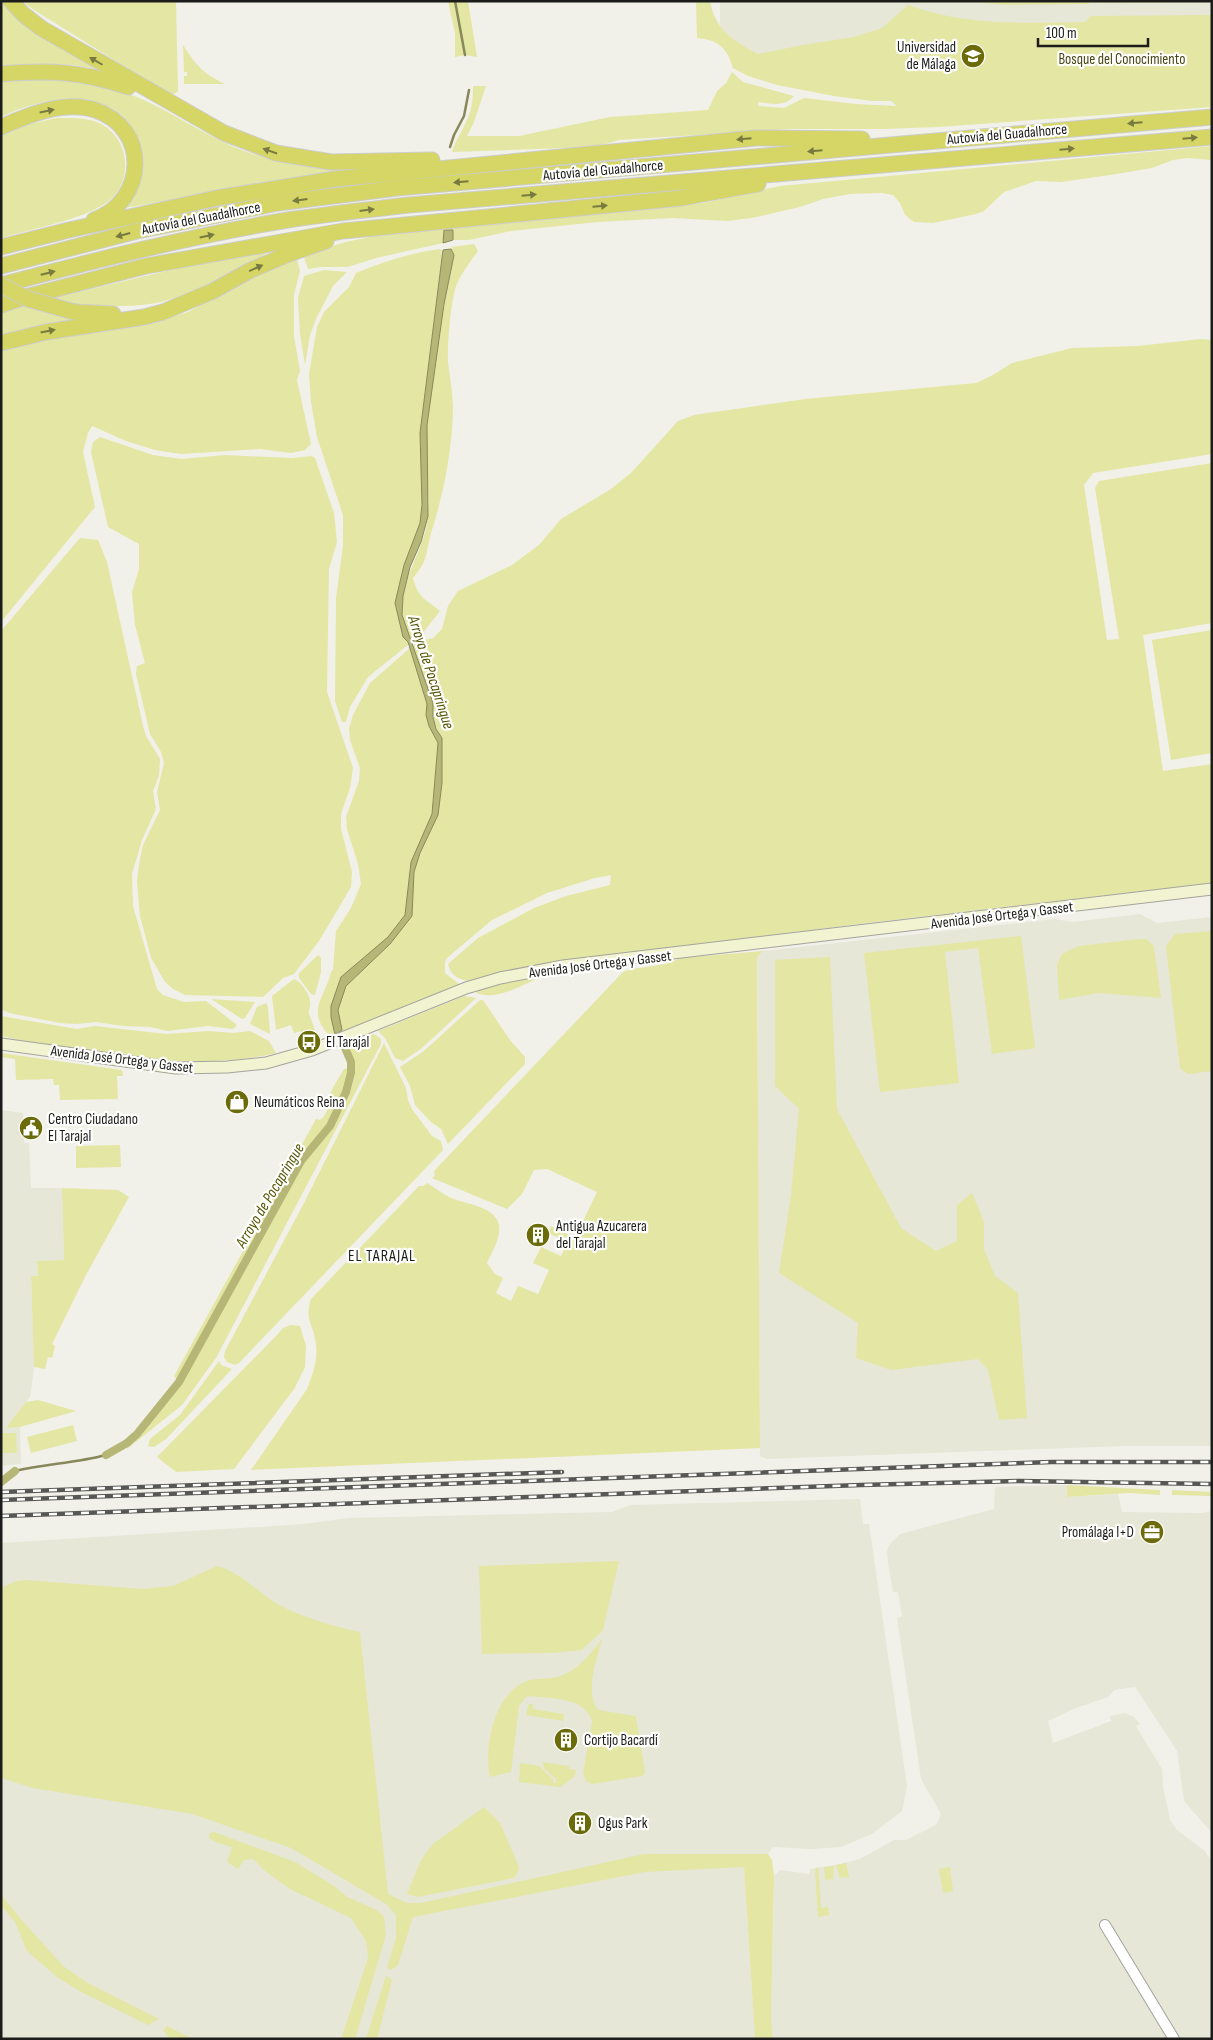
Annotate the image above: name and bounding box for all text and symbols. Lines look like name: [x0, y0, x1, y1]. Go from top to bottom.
scale bar: [1038, 15, 1148, 47]
text: 100 m: [1046, 24, 1077, 43]
place label: Universidad de Málaga: [897, 38, 956, 74]
school or university icon: Universidad de Málaga: [960, 43, 986, 69]
park label: Bosque del Conocimiento: [1058, 50, 1186, 69]
one-way arrow: [90, 57, 103, 66]
one-way arrow: [40, 107, 55, 115]
street label: Autovía del Guadalhorce: [945, 120, 1068, 149]
one-way arrow: [1127, 120, 1143, 128]
one-way arrow: [1182, 134, 1198, 142]
one-way arrow: [736, 135, 752, 143]
one-way arrow: [1059, 145, 1075, 153]
one-way arrow: [263, 147, 278, 154]
one-way arrow: [806, 147, 822, 155]
street label: Autovía del Guadalhorce: [541, 156, 664, 185]
one-way arrow: [453, 178, 469, 186]
one-way arrow: [521, 191, 537, 199]
one-way arrow: [291, 196, 307, 204]
street label: Autovía del Guadalhorce: [139, 198, 262, 240]
one-way arrow: [592, 201, 608, 209]
one-way arrow: [359, 206, 375, 214]
one-way arrow: [115, 231, 130, 239]
one-way arrow: [199, 231, 215, 239]
one-way arrow: [249, 264, 263, 272]
one-way arrow: [41, 268, 56, 276]
one-way arrow: [41, 327, 56, 335]
water label: Arroyo de Pocapringue: [403, 612, 458, 732]
street label: Avenida José Ortega y Gasset: [929, 897, 1075, 934]
street label: Avenida José Ortega y Gasset: [527, 946, 673, 983]
bus stop icon: El Tarajal: [296, 1029, 322, 1055]
place label: El Tarajal: [326, 1033, 369, 1052]
street label: Avenida José Ortega y Gasset: [49, 1041, 195, 1078]
shop icon: Neumáticos Reina: [224, 1089, 250, 1115]
place label: Neumáticos Reina: [254, 1093, 345, 1112]
place label: Centro Ciudadano El Tarajal: [48, 1110, 138, 1146]
public building icon: Centro Ciudadano El Tarajal: [18, 1115, 44, 1141]
water label: Arroyo de Pocapringue: [231, 1140, 309, 1252]
place label: Antigua Azucarera del Tarajal: [555, 1217, 647, 1253]
building icon: Antigua Azucarera del Tarajal: [525, 1222, 551, 1248]
district label: EL TARAJAL: [348, 1247, 416, 1266]
office icon: Promálaga I+D: [1139, 1519, 1165, 1545]
place label: Promálaga I+D: [1062, 1523, 1134, 1542]
building icon: Cortijo Bacardí: [553, 1727, 579, 1753]
place label: Cortijo Bacardí: [584, 1731, 658, 1750]
building icon: Ogus Park: [567, 1810, 593, 1836]
place label: Ogus Park: [598, 1814, 648, 1833]

